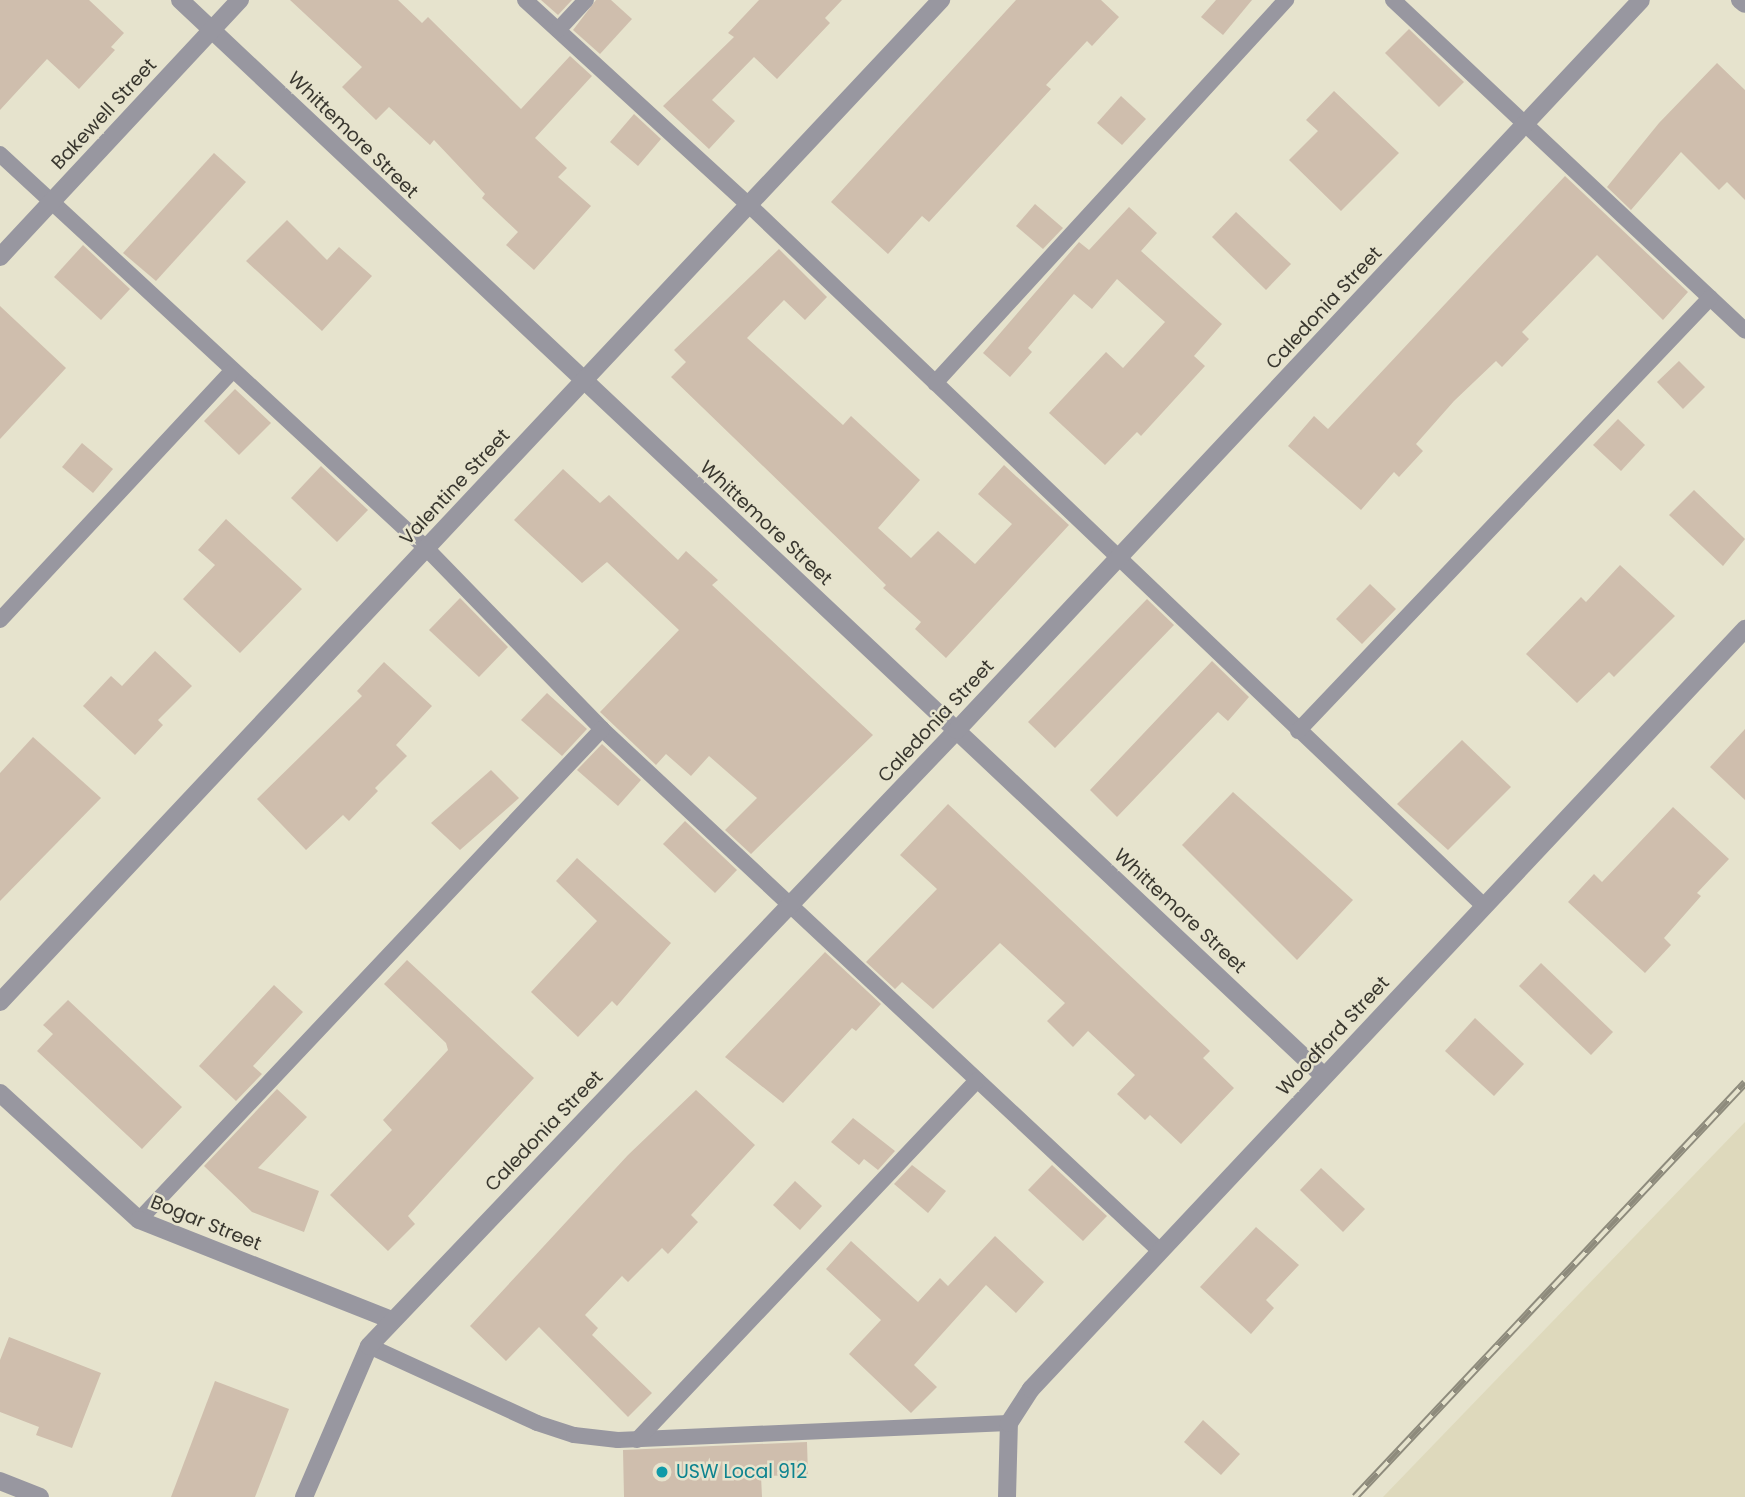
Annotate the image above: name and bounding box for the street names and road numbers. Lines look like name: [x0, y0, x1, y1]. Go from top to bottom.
street label: Bakewell Street: [47, 54, 161, 174]
street label: Whittemore Street: [283, 67, 423, 203]
street label: Caledonia Street: [1261, 242, 1387, 374]
street label: Valentine Street: [395, 424, 515, 550]
street label: Whittemore Street: [695, 456, 837, 590]
street label: Caledonia Street: [873, 655, 999, 787]
street label: Whittemore Street: [1109, 844, 1251, 978]
street label: Woodford Street: [1272, 972, 1394, 1100]
street label: Caledonia Street: [480, 1066, 608, 1196]
street label: Bogar Street: [147, 1190, 265, 1256]

